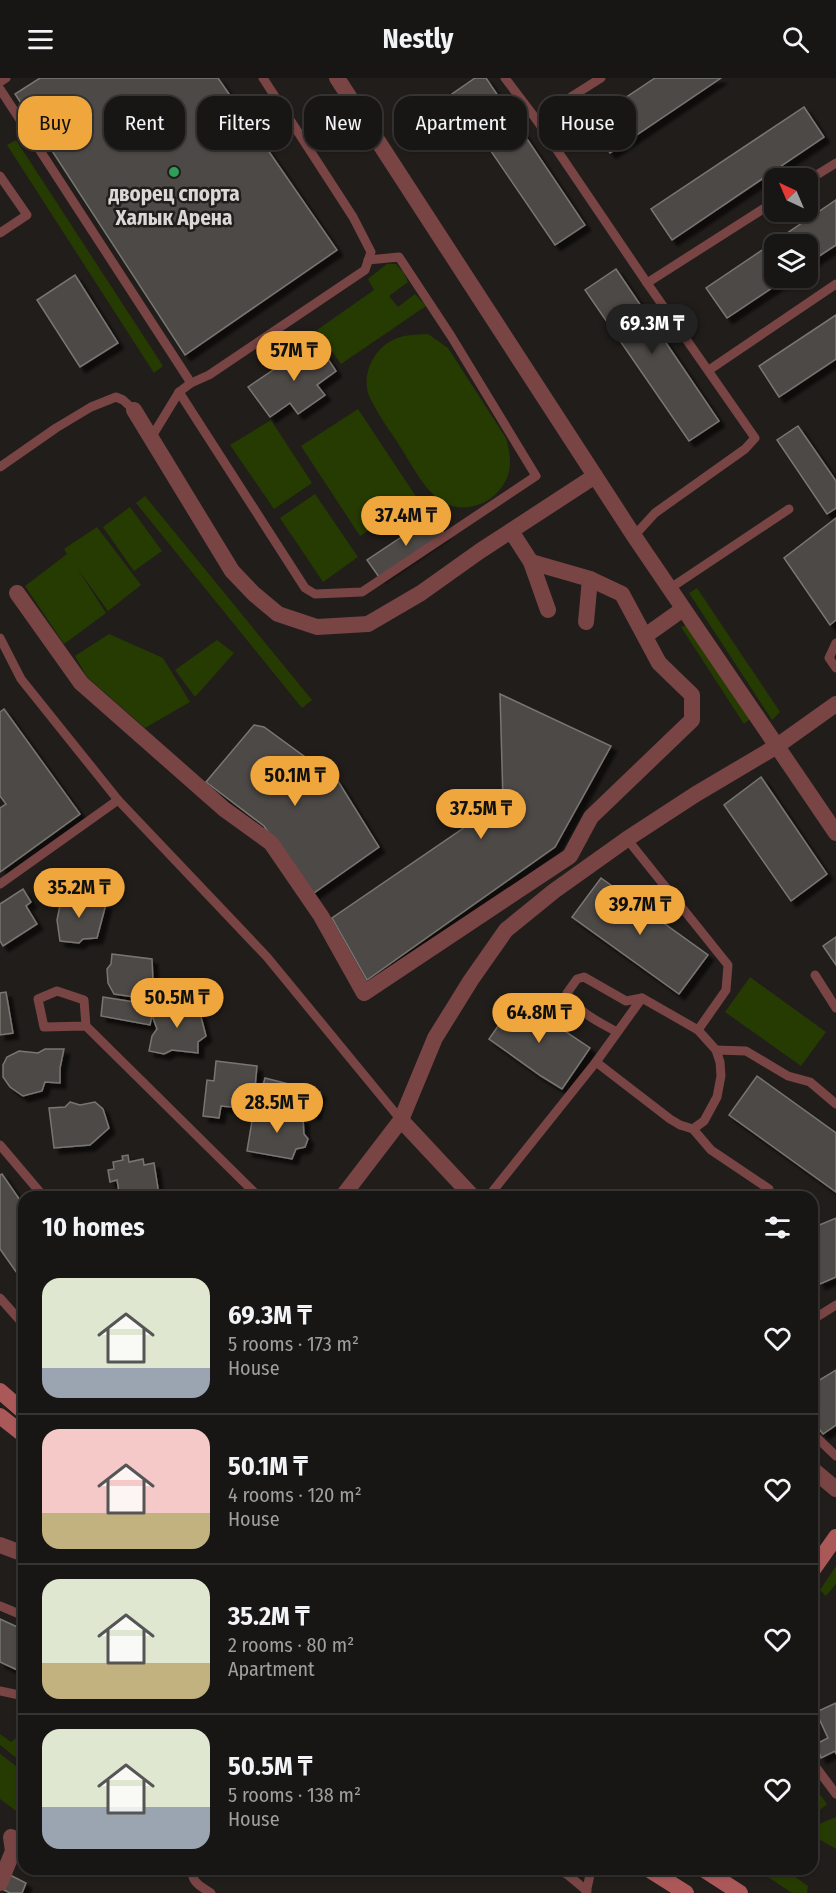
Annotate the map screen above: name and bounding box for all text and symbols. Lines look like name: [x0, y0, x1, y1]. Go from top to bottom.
icon: menu: [24, 23, 57, 56]
text: Nestly: [383, 23, 453, 55]
icon: search: [779, 23, 812, 56]
chip: Buy: [18, 96, 92, 150]
chip: Rent: [104, 96, 185, 150]
chip: Filters: [197, 96, 292, 150]
chip: New: [304, 96, 382, 150]
chip: Apartment: [394, 96, 527, 150]
chip: House: [539, 96, 636, 150]
marker: дворец спорта Халык Арена: [167, 165, 181, 179]
north arrow: [764, 168, 818, 222]
map controls: [764, 168, 818, 288]
place label: дворец спорта Халык Арена: [107, 181, 240, 231]
button: layers: [764, 234, 818, 288]
pin: 69.3M ₸: [597, 304, 707, 355]
text: 69.3M ₸: [620, 311, 684, 335]
pin: 57M ₸: [252, 331, 336, 382]
text: 57M ₸: [270, 338, 318, 362]
pin: 37.4M ₸: [351, 496, 461, 547]
text: 37.4M ₸: [375, 503, 437, 527]
pin: 50.1M ₸: [240, 756, 350, 807]
text: 50.1M ₸: [264, 763, 326, 787]
pin: 37.5M ₸: [426, 789, 536, 840]
text: 37.5M ₸: [450, 796, 512, 820]
pin: 35.2M ₸: [24, 868, 134, 919]
text: 35.2M ₸: [48, 875, 110, 899]
pin: 39.7M ₸: [585, 885, 695, 936]
text: 39.7M ₸: [609, 892, 671, 916]
pin: 50.5M ₸: [122, 978, 232, 1029]
text: 50.5M ₸: [145, 985, 209, 1009]
pin: 64.8M ₸: [484, 993, 594, 1044]
text: 64.8M ₸: [506, 1000, 572, 1024]
pin: 28.5M ₸: [222, 1083, 332, 1134]
text: 28.5M ₸: [245, 1090, 309, 1114]
icon: filters: [761, 1211, 794, 1244]
text: 10 homes: [42, 1212, 145, 1243]
text: 69.3M ₸: [228, 1300, 312, 1331]
icon: home: [90, 1302, 162, 1374]
icon: heart: [761, 1322, 794, 1355]
text: 5 rooms · 173 m²: [228, 1332, 359, 1356]
text: House: [228, 1356, 280, 1380]
text: 50.1M ₸: [228, 1451, 308, 1482]
icon: home: [90, 1453, 162, 1525]
icon: heart: [761, 1473, 794, 1506]
text: 4 rooms · 120 m²: [228, 1483, 362, 1507]
text: House: [228, 1507, 280, 1531]
text: 35.2M ₸: [228, 1601, 309, 1632]
icon: home: [90, 1603, 162, 1675]
icon: heart: [761, 1623, 794, 1656]
text: 2 rooms · 80 m²: [228, 1633, 354, 1657]
text: Apartment: [228, 1657, 315, 1681]
text: 50.5M ₸: [228, 1751, 312, 1782]
icon: home: [90, 1753, 162, 1825]
icon: heart: [761, 1773, 794, 1806]
text: 5 rooms · 138 m²: [228, 1783, 361, 1807]
text: House: [228, 1807, 280, 1831]

